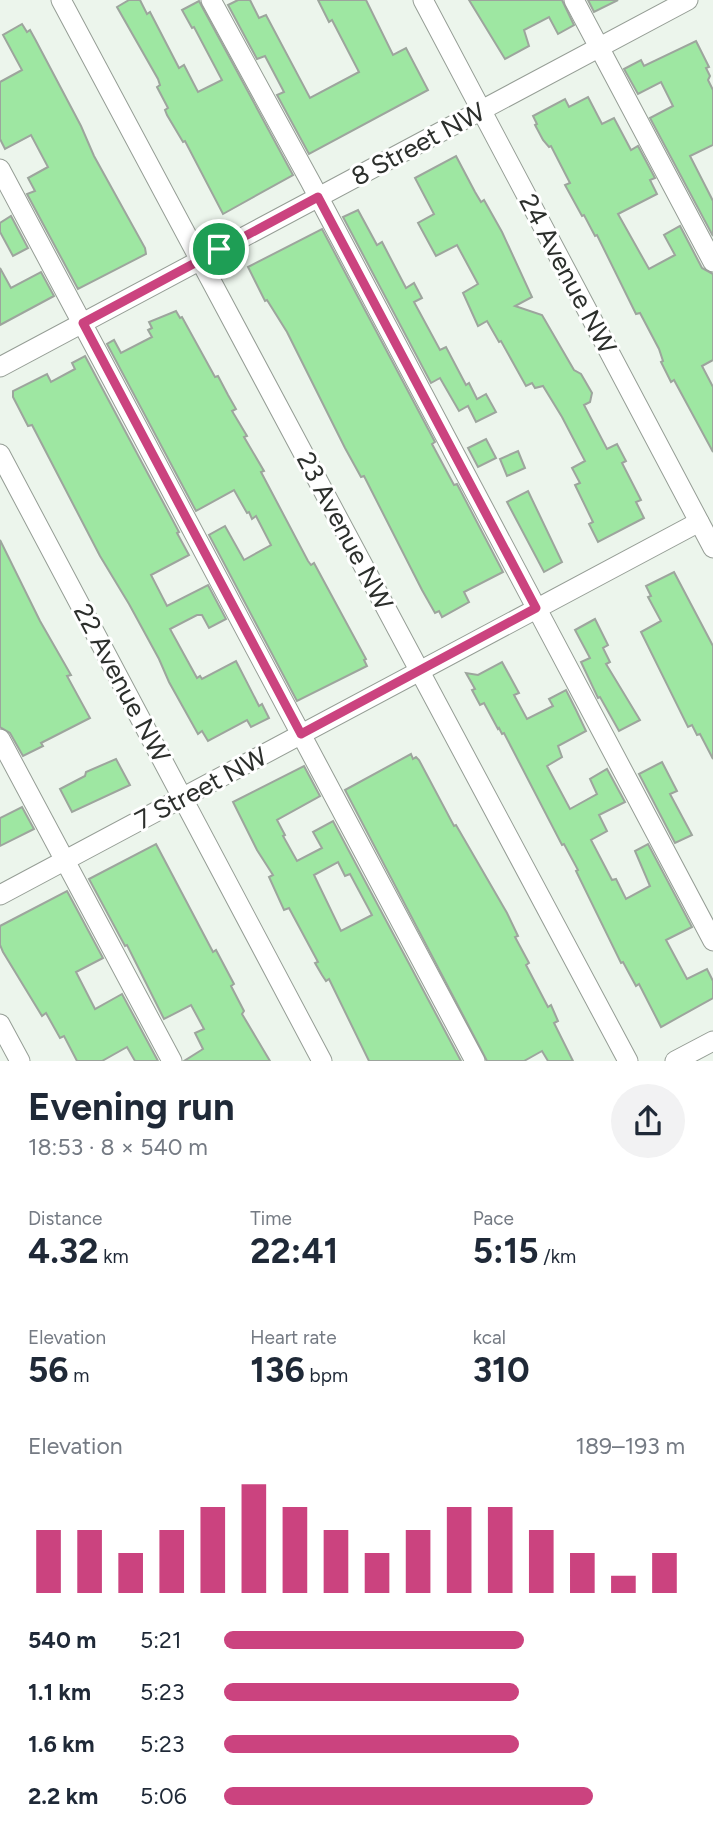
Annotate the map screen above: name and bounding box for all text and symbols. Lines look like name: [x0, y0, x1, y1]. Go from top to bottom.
street label: 8 Street NW: [346, 95, 490, 193]
street label: 24 Avenue NW: [512, 189, 624, 359]
pin: [189, 219, 249, 279]
icon: arrive: [200, 230, 238, 268]
street label: 23 Avenue NW: [290, 446, 400, 616]
street label: 22 Avenue NW: [67, 598, 177, 768]
street label: 7 Street NW: [130, 740, 272, 836]
text: Evening run: [28, 1084, 235, 1130]
button: share: [611, 1084, 685, 1158]
text: 18:53 · 8 × 540 m: [28, 1133, 208, 1161]
text: Distance: [28, 1207, 102, 1230]
text: Time: [250, 1207, 292, 1230]
text: Pace: [473, 1207, 514, 1230]
text: 4.32: [28, 1230, 99, 1272]
text: 22:41: [250, 1230, 338, 1272]
text: 5:15: [473, 1230, 539, 1272]
text: km: [99, 1245, 129, 1268]
text: /km: [539, 1245, 576, 1268]
text: Elevation: [28, 1326, 106, 1349]
text: Heart rate: [250, 1326, 337, 1349]
text: kcal: [473, 1326, 506, 1349]
text: 56: [28, 1349, 69, 1391]
text: 136: [250, 1349, 305, 1391]
text: 310: [473, 1349, 530, 1391]
text: m: [69, 1364, 90, 1387]
text: bpm: [305, 1364, 348, 1387]
text: Elevation: [28, 1432, 123, 1460]
text: 189–193 m: [575, 1432, 685, 1460]
text: 540 m: [28, 1626, 96, 1654]
text: 5:21: [140, 1626, 181, 1654]
text: 1.1 km: [28, 1678, 91, 1706]
text: 5:23: [140, 1678, 184, 1706]
text: 1.6 km: [28, 1730, 95, 1758]
text: 5:23: [140, 1730, 184, 1758]
text: 2.2 km: [28, 1782, 98, 1810]
text: 5:06: [140, 1782, 187, 1810]

